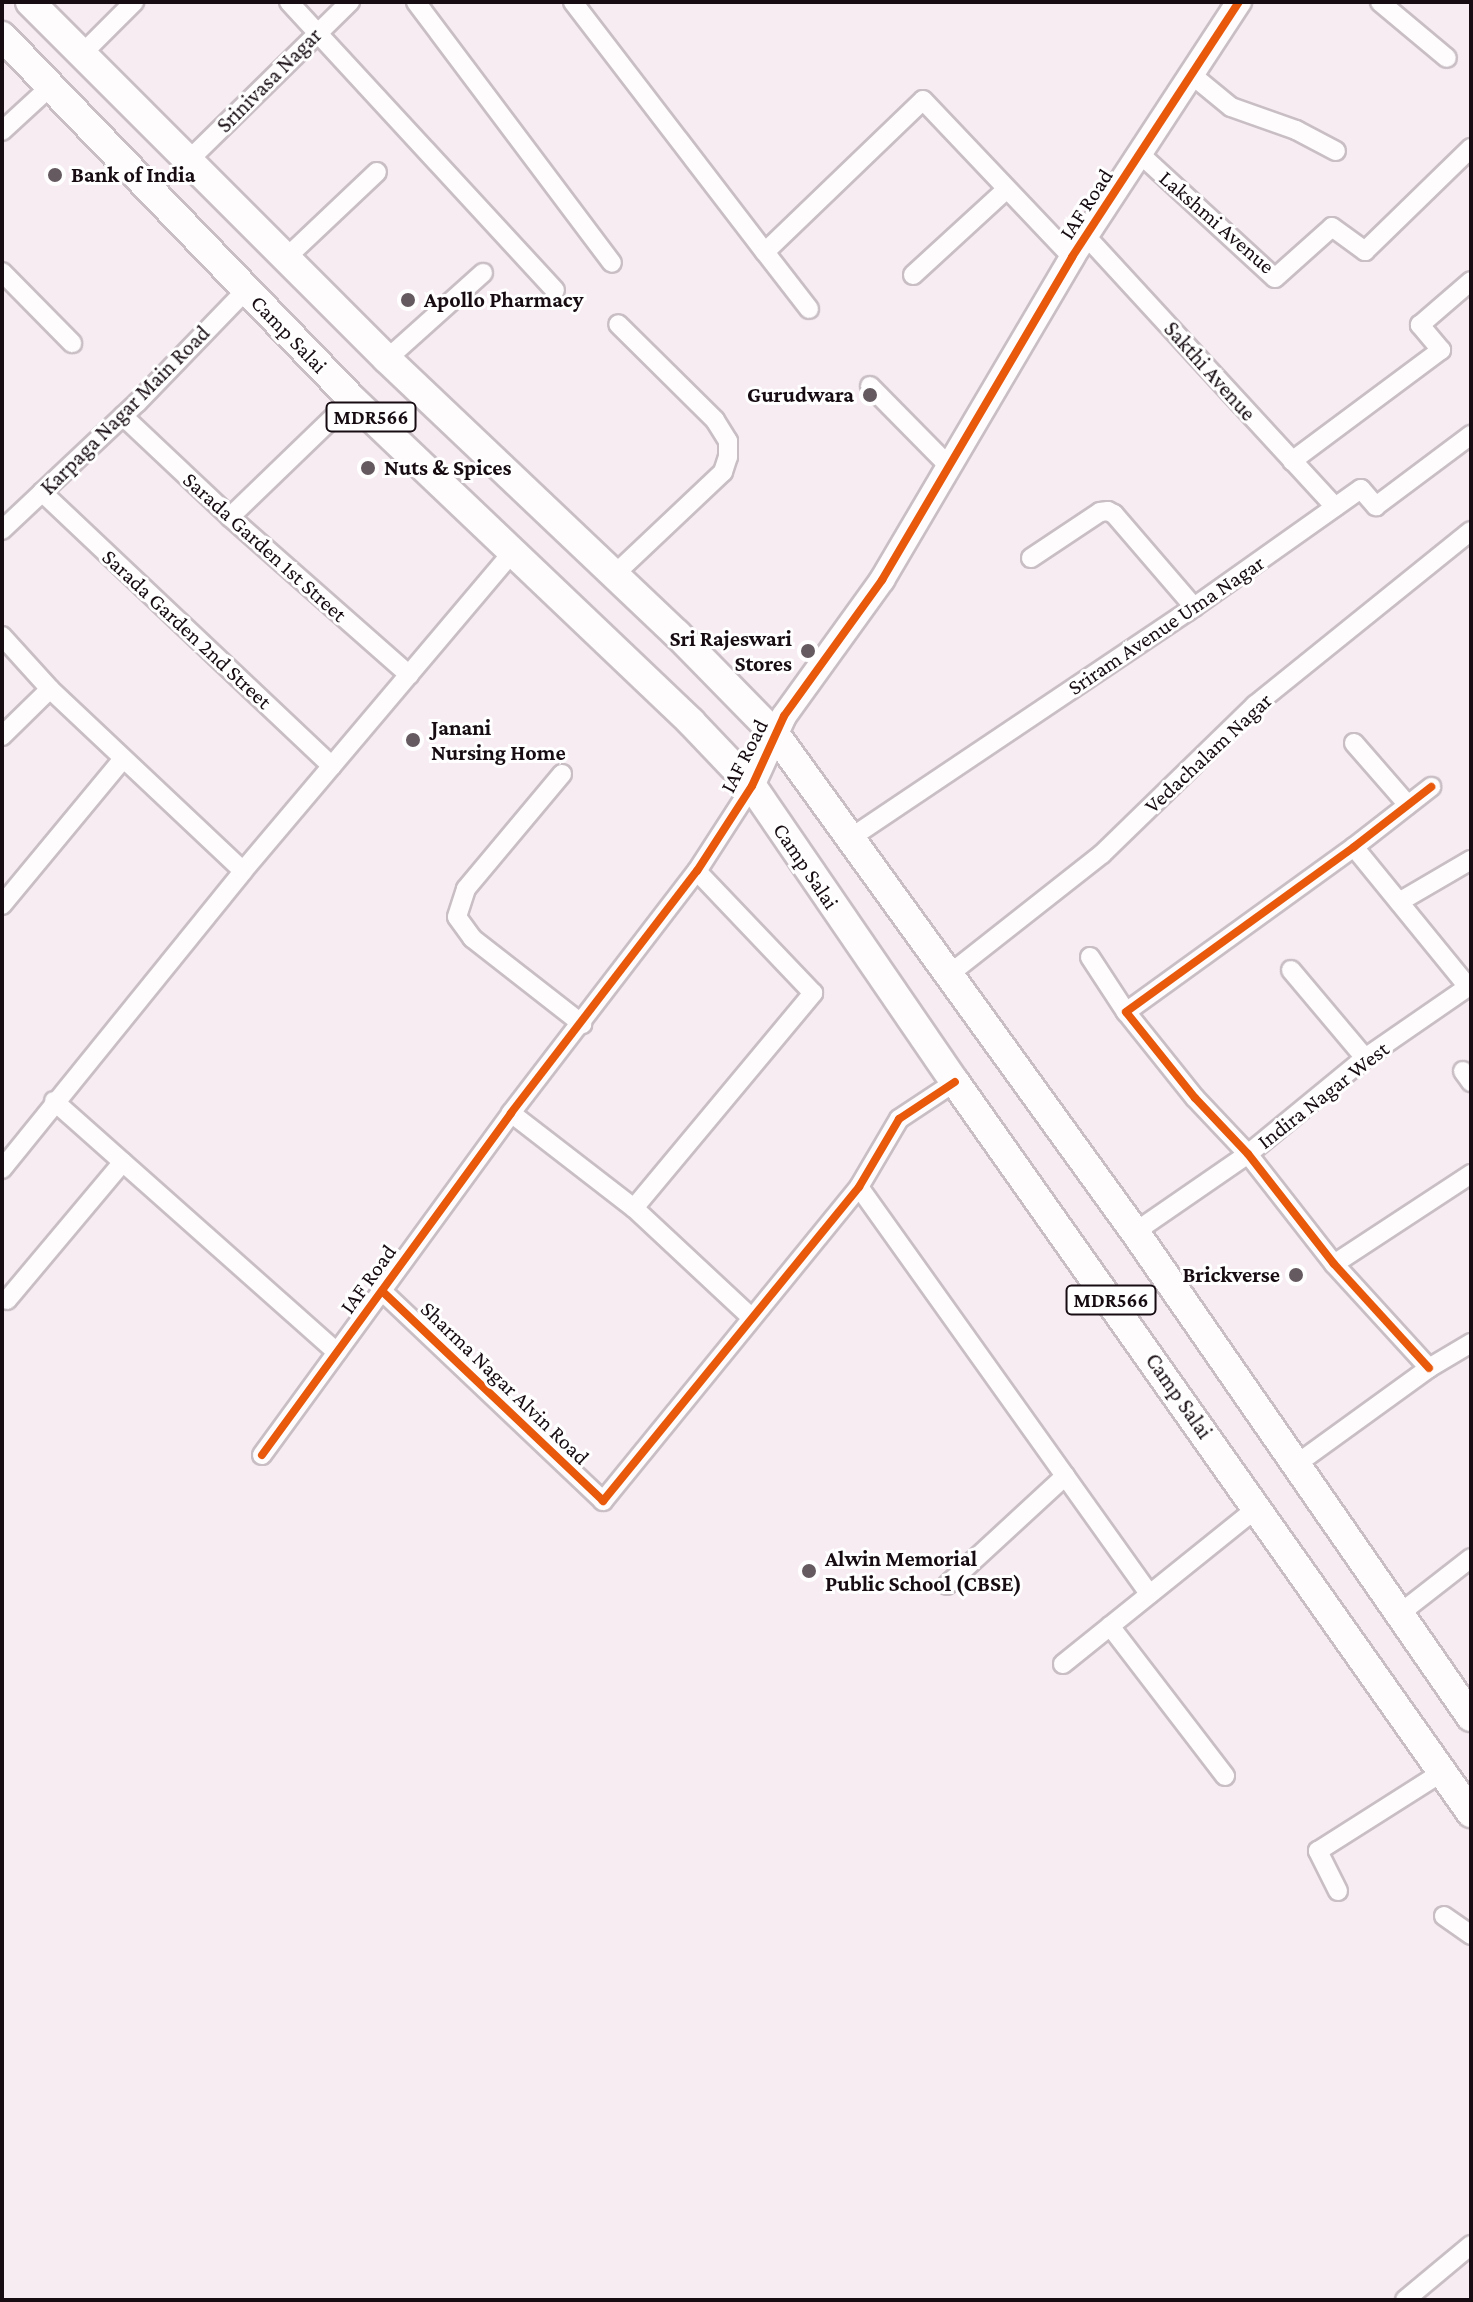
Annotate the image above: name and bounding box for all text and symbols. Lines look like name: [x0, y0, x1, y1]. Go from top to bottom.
street label: Srinivasa Nagar: [211, 22, 327, 138]
place label: Bank of India: [71, 162, 195, 188]
street label: IAF Road: [1053, 164, 1119, 244]
street label: Lakshmi Avenue: [1154, 165, 1280, 279]
marker: Bank of India: [46, 166, 64, 184]
place label: Apollo Pharmacy: [424, 287, 583, 313]
street label: Camp Salai: [245, 289, 333, 379]
marker: Apollo Pharmacy: [399, 291, 417, 309]
street label: Sakthi Avenue: [1158, 316, 1262, 426]
street label: Karpaga Nagar Main Road: [35, 320, 215, 500]
place label: Gurudwara: [747, 382, 854, 408]
marker: Gurudwara: [861, 386, 879, 404]
road number: MDR566: [325, 401, 417, 433]
place label: Nuts & Spices: [384, 455, 512, 481]
marker: Nuts & Spices: [359, 459, 377, 477]
street label: Sarada Garden 1st Street: [178, 466, 352, 628]
street label: Sarada Garden 2nd Street: [97, 544, 277, 714]
street label: Sriram Avenue Uma Nagar: [1063, 549, 1269, 701]
place label: Sri Rajeswari Stores: [669, 625, 792, 676]
marker: Sri Rajeswari Stores: [799, 642, 817, 660]
street label: Vedachalam Nagar: [1139, 687, 1277, 819]
place label: Janani Nursing Home: [431, 714, 566, 766]
street label: IAF Road: [714, 715, 774, 797]
marker: Janani Nursing Home: [402, 729, 424, 751]
street label: Camp Salai: [767, 818, 845, 914]
street label: Indira Nagar West: [1252, 1035, 1394, 1155]
street label: IAF Road: [334, 1239, 402, 1319]
place label: Brickverse: [1182, 1262, 1280, 1288]
marker: Brickverse: [1287, 1266, 1305, 1284]
road number: MDR566: [1065, 1284, 1157, 1316]
street label: Sharma Nagar Alvin Road: [415, 1296, 595, 1470]
street label: Camp Salai: [1140, 1348, 1218, 1444]
place label: Alwin Memorial Public School (CBSE): [825, 1545, 1022, 1596]
marker: Alwin Memorial Public School (CBSE): [800, 1562, 818, 1580]

